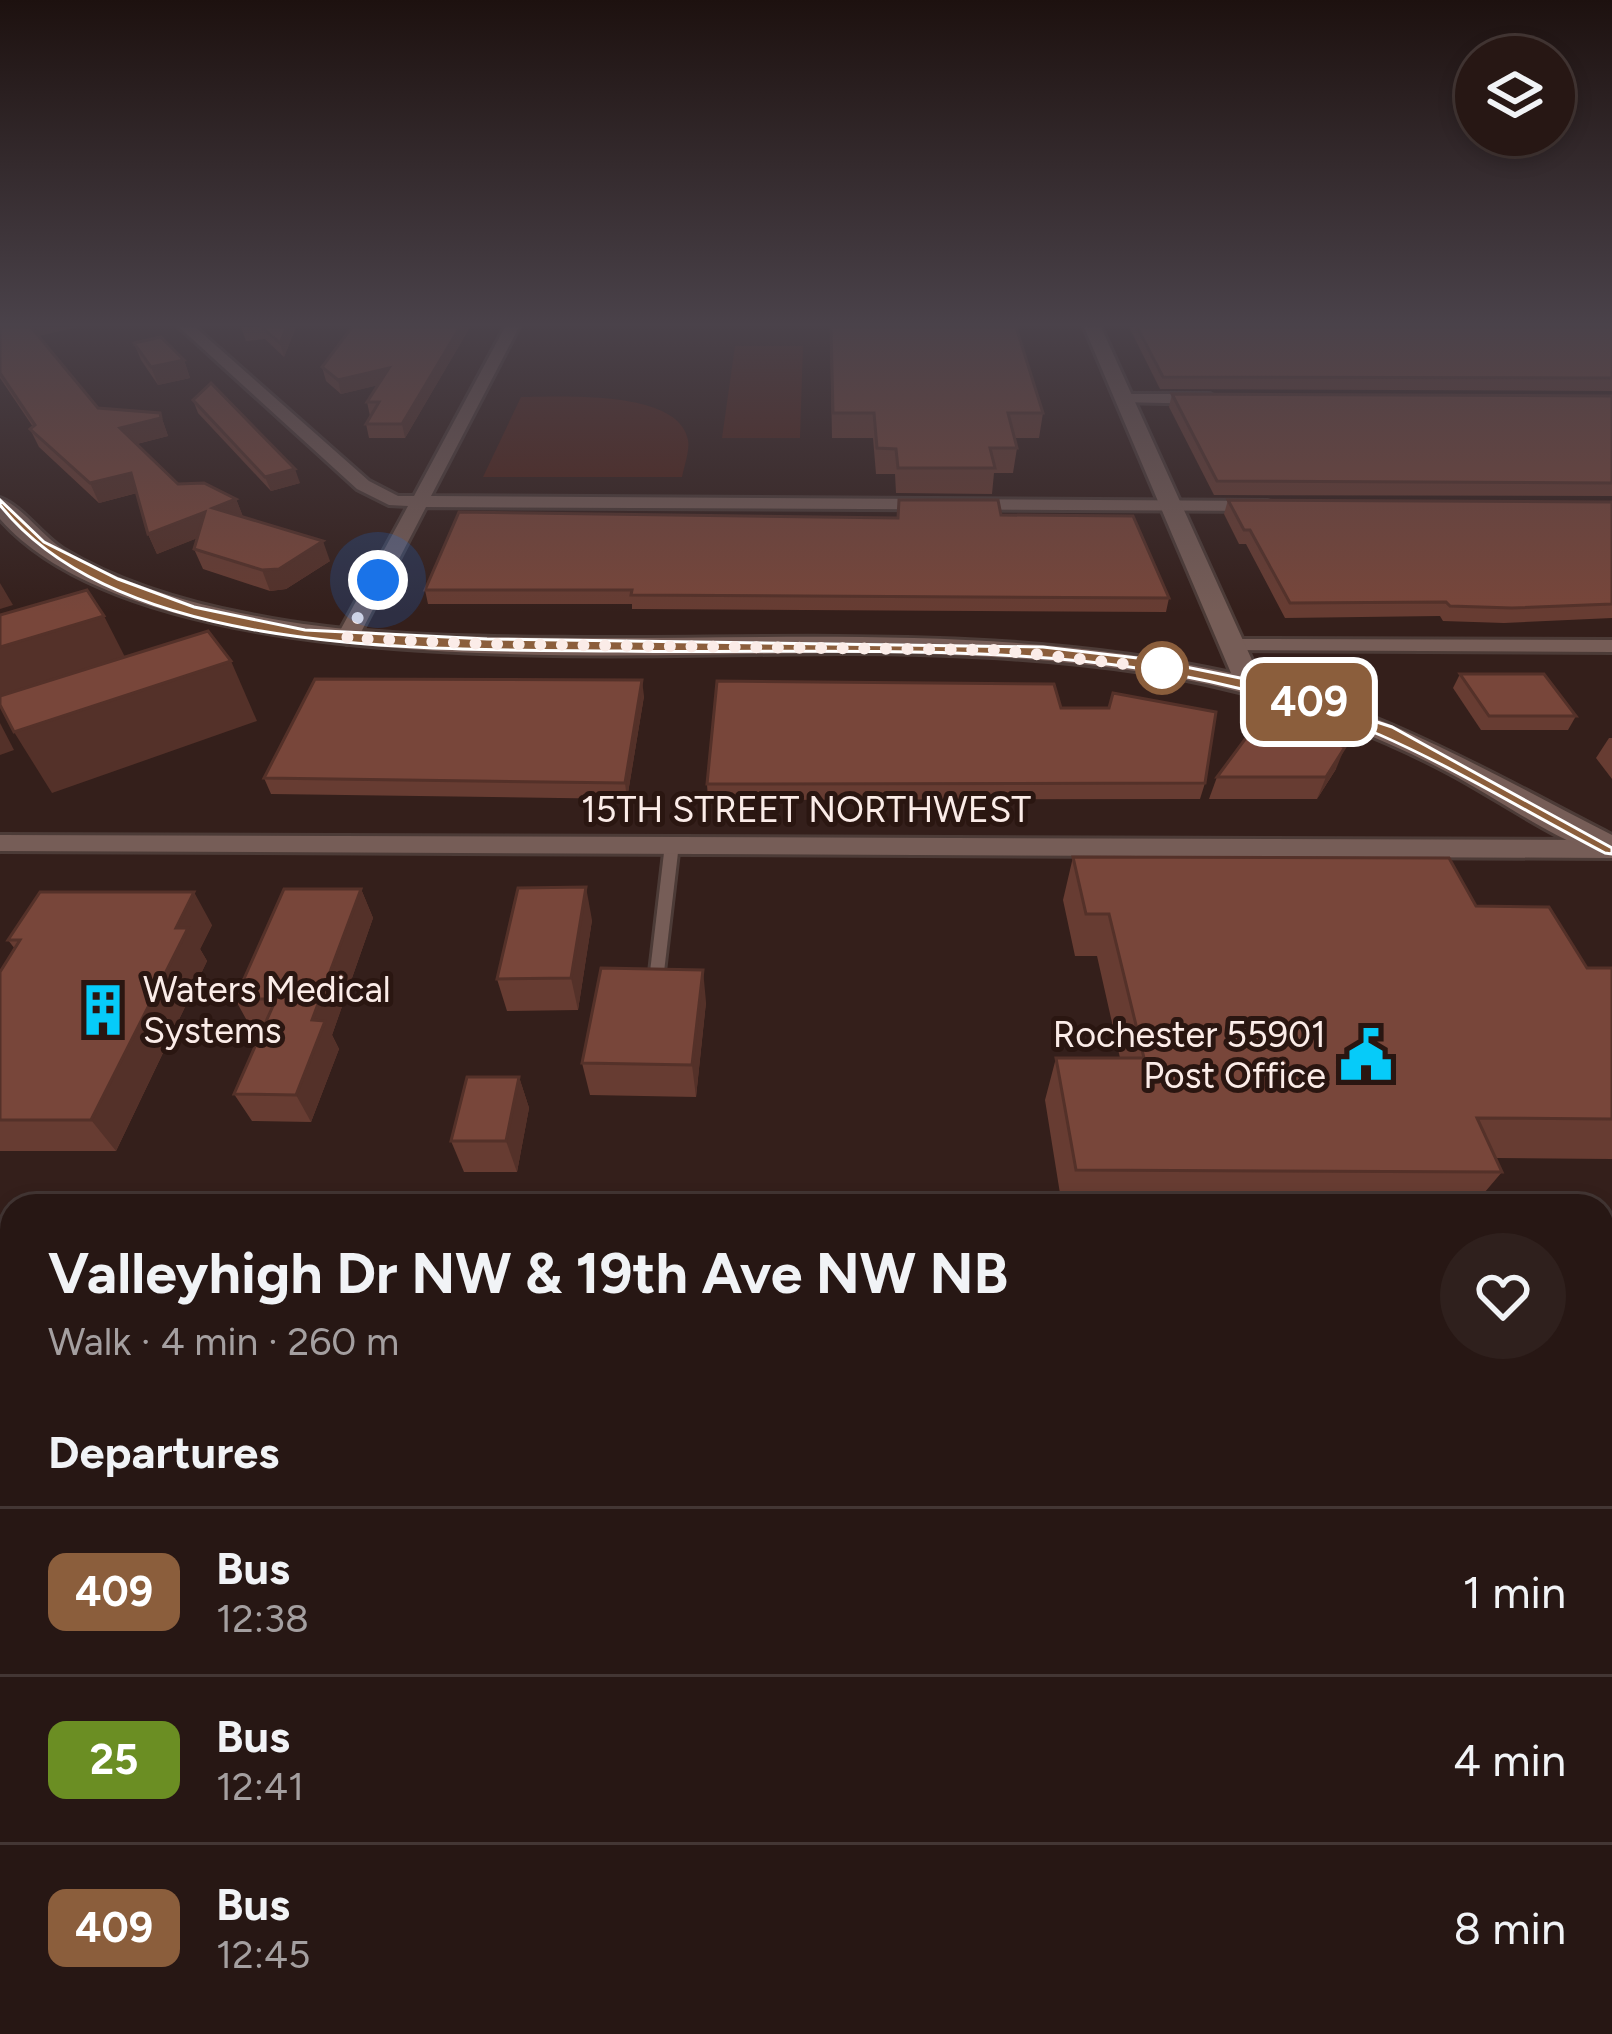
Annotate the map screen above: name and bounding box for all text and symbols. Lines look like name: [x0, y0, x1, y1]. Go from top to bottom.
map controls: [1455, 36, 1575, 156]
button: layers: [1455, 36, 1575, 156]
your location: [348, 550, 408, 610]
unlabelled marker: [1137, 643, 1187, 693]
line badge: 409: [1240, 663, 1378, 741]
text: 409: [1270, 676, 1348, 727]
street label: 15TH STREET NORTHWEST: [581, 788, 1031, 831]
place label: Waters Medical Systems: [143, 968, 391, 1052]
building icon: Waters Medical Systems: [74, 981, 132, 1039]
place label: Rochester 55901 Post Office: [1053, 1013, 1326, 1097]
public building icon: Rochester 55901 Post Office: [1337, 1026, 1395, 1084]
button: heart: [1440, 1233, 1566, 1359]
text: Valleyhigh Dr NW & 19th Ave NW NB: [48, 1239, 1009, 1307]
text: Walk · 4 min · 260 m: [48, 1318, 399, 1365]
text: Departures: [48, 1425, 279, 1479]
text: Bus: [216, 1541, 290, 1595]
text: 1 min: [1462, 1565, 1566, 1619]
text: 409: [75, 1566, 153, 1617]
text: 12:38: [216, 1595, 309, 1642]
text: Bus: [216, 1709, 290, 1763]
text: 4 min: [1453, 1733, 1566, 1787]
text: 25: [90, 1734, 138, 1785]
text: 12:41: [216, 1763, 304, 1810]
text: Bus: [216, 1877, 290, 1931]
text: 8 min: [1453, 1901, 1566, 1955]
text: 409: [75, 1902, 153, 1953]
text: 12:45: [216, 1931, 310, 1978]

